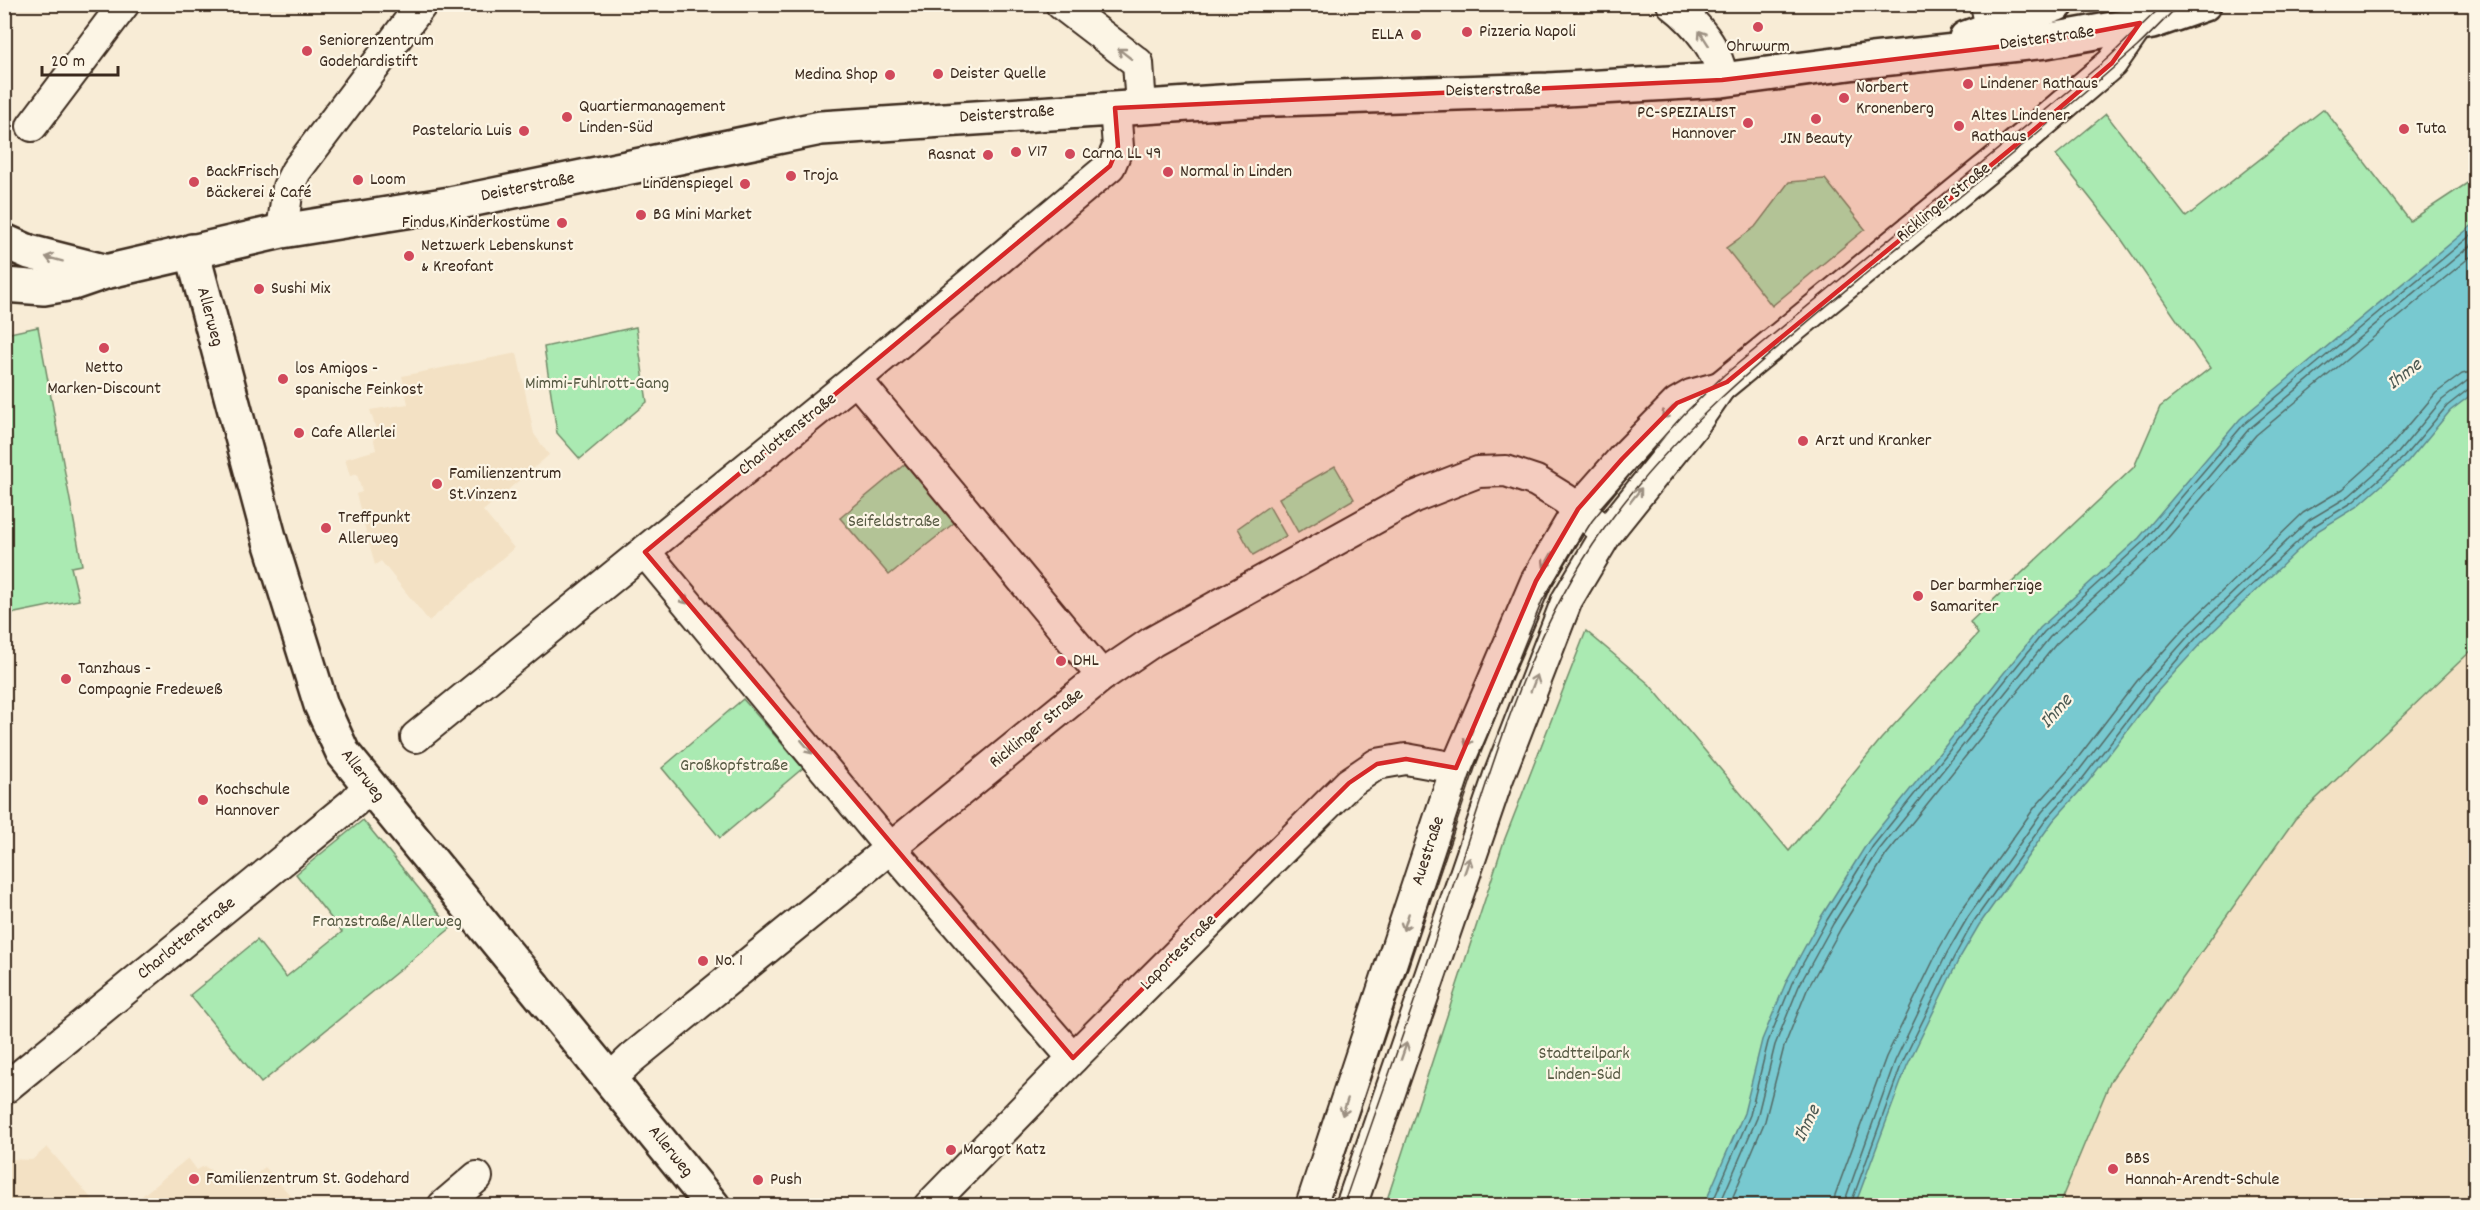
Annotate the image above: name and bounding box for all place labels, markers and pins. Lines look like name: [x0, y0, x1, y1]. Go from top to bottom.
place label: Pizzeria Napoli: [1479, 20, 1576, 45]
marker: Ohrwurm: [1751, 20, 1765, 34]
place label: ELLA: [1371, 23, 1404, 48]
marker: Pizzeria Napoli: [1460, 25, 1474, 39]
marker: ELLA: [1409, 28, 1423, 42]
place label: Seniorenzentrum Godehardistift: [319, 29, 434, 75]
place label: Ohrwurm: [1726, 35, 1790, 60]
marker: Seniorenzentrum Godehardistift: [300, 44, 314, 58]
place label: Deister Quelle: [950, 62, 1046, 87]
place label: Medina Shop: [794, 63, 878, 88]
marker: Deister Quelle: [931, 67, 945, 81]
marker: Medina Shop: [883, 68, 897, 82]
place label: Lindener Rathaus: [1980, 72, 2098, 97]
place label: Norbert Kronenberg: [1856, 76, 1934, 122]
marker: Lindener Rathaus: [1961, 77, 1975, 91]
marker: Norbert Kronenberg: [1837, 91, 1851, 105]
place label: Quartiermanagement Linden-Süd: [579, 95, 726, 141]
place label: PC-SPEZIALIST Hannover: [1637, 101, 1736, 147]
place label: Altes Lindener Rathaus: [1971, 104, 2070, 150]
marker: Quartiermanagement Linden-Süd: [560, 110, 574, 124]
marker: JIN Beauty: [1809, 112, 1823, 126]
marker: PC-SPEZIALIST Hannover: [1741, 116, 1755, 130]
place label: Tuta: [2416, 117, 2447, 142]
place label: Pastelaria Luis: [412, 119, 512, 144]
marker: Altes Lindener Rathaus: [1952, 119, 1966, 133]
marker: Tuta: [2397, 122, 2411, 136]
marker: Pastelaria Luis: [517, 124, 531, 138]
place label: JIN Beauty: [1780, 127, 1853, 152]
place label: V17: [1028, 140, 1048, 165]
place label: Carna LL 49: [1082, 142, 1161, 167]
place label: Rasnat: [928, 143, 976, 168]
marker: V17: [1009, 145, 1023, 159]
marker: Carna LL 49: [1063, 147, 1077, 161]
marker: Rasnat: [981, 148, 995, 162]
place label: BackFrisch Bäckerei & Café: [206, 160, 312, 206]
place label: Normal in Linden: [1180, 160, 1292, 185]
place label: Troja: [803, 164, 839, 189]
marker: Normal in Linden: [1161, 165, 1175, 179]
place label: Loom: [370, 168, 406, 193]
marker: Troja: [784, 169, 798, 183]
place label: Lindenspiegel: [642, 172, 734, 197]
marker: Loom: [351, 173, 365, 187]
marker: BackFrisch Bäckerei & Café: [187, 175, 201, 189]
marker: Lindenspiegel: [738, 177, 752, 191]
place label: BG Mini Market: [653, 203, 752, 228]
marker: BG Mini Market: [634, 208, 648, 222]
place label: Findus Kinderkostüme: [402, 211, 550, 236]
marker: Findus Kinderkostüme: [555, 216, 569, 230]
place label: Netzwerk Lebenskunst & Kreofant: [421, 234, 574, 280]
marker: Netzwerk Lebenskunst & Kreofant: [402, 249, 416, 263]
place label: Sushi Mix: [271, 277, 331, 302]
marker: Sushi Mix: [252, 282, 266, 296]
marker: Netto Marken-Discount: [97, 341, 111, 355]
place label: Netto Marken-Discount: [47, 356, 161, 402]
place label: los Amigos - spanische Feinkost: [295, 357, 424, 403]
marker: los Amigos - spanische Feinkost: [276, 372, 290, 386]
place label: Cafe Allerlei: [311, 421, 395, 446]
marker: Cafe Allerlei: [292, 426, 306, 440]
place label: Arzt und Kranker: [1815, 429, 1932, 454]
marker: Arzt und Kranker: [1796, 434, 1810, 448]
place label: Familienzentrum St.Vinzenz: [449, 462, 561, 508]
marker: Familienzentrum St.Vinzenz: [430, 477, 444, 491]
place label: Treffpunkt Allerweg: [338, 506, 411, 552]
marker: Treffpunkt Allerweg: [319, 521, 333, 535]
place label: Der barmherzige Samariter: [1930, 574, 2042, 620]
marker: Der barmherzige Samariter: [1911, 589, 1925, 603]
place label: DHL: [1073, 649, 1100, 674]
marker: DHL: [1054, 654, 1068, 668]
place label: Tanzhaus - Compagnie Fredeweß: [78, 657, 223, 703]
marker: Tanzhaus - Compagnie Fredeweß: [59, 672, 73, 686]
place label: Kochschule Hannover: [215, 778, 290, 824]
marker: Kochschule Hannover: [196, 793, 210, 807]
place label: No. 1: [715, 949, 743, 974]
marker: No. 1: [696, 954, 710, 968]
place label: Margot Katz: [963, 1138, 1046, 1163]
marker: Margot Katz: [944, 1143, 958, 1157]
place label: BBS Hannah-Arendt-Schule: [2125, 1147, 2280, 1193]
marker: BBS Hannah-Arendt-Schule: [2106, 1162, 2120, 1176]
place label: Familienzentrum St. Godehard: [206, 1167, 410, 1192]
place label: Push: [770, 1168, 802, 1193]
marker: Familienzentrum St. Godehard: [187, 1172, 201, 1186]
marker: Push: [751, 1173, 765, 1187]

